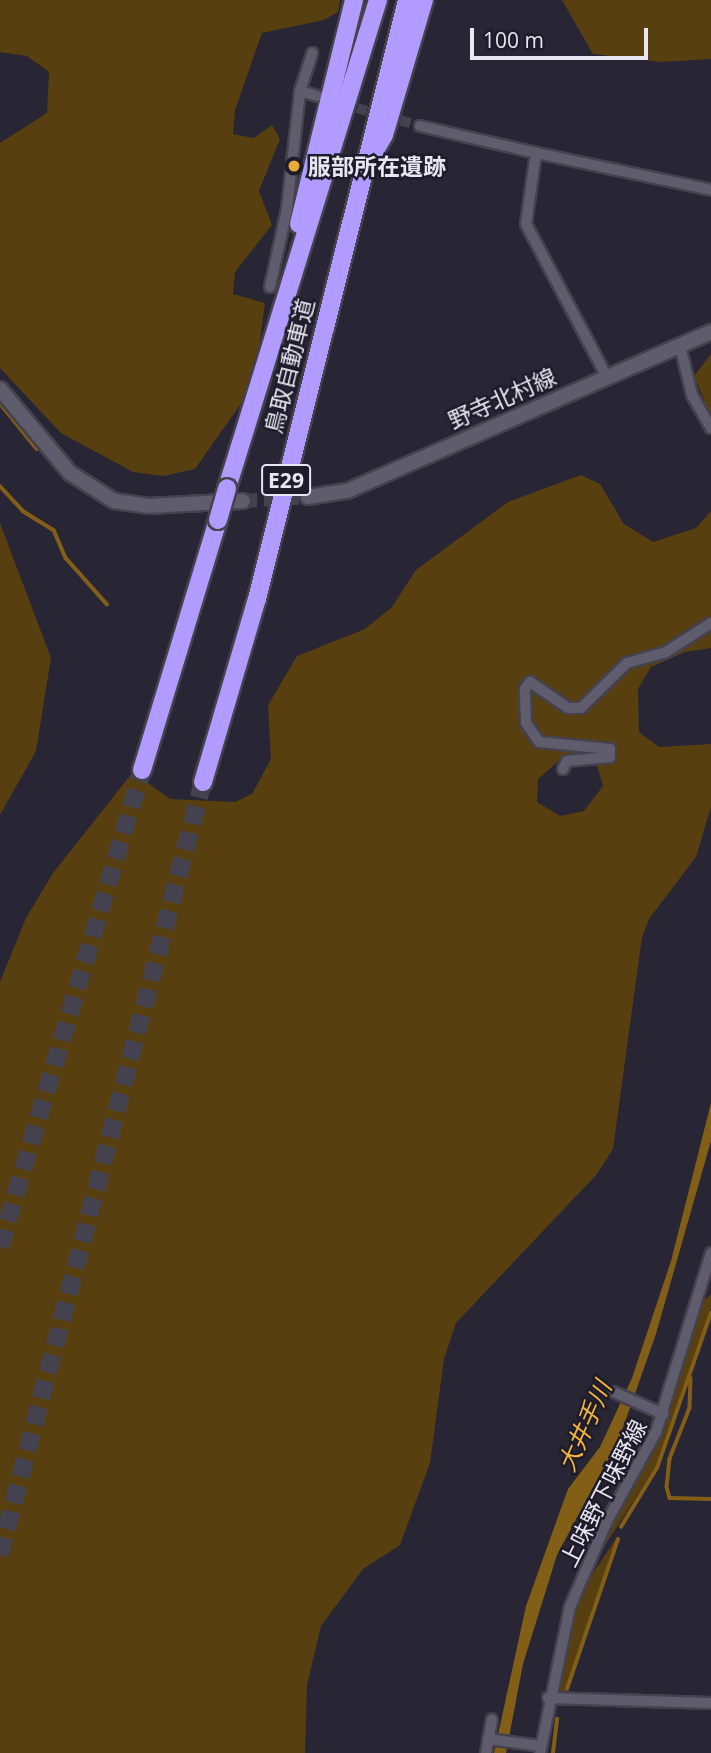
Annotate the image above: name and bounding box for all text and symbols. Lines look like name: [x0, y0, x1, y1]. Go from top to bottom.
scale bar: [473, 14, 652, 58]
text: 100 m: [483, 26, 544, 54]
place label: 服部所在遺跡: [308, 152, 446, 180]
marker: 服部所在遺跡: [286, 158, 302, 174]
street label: 鳥取自動車道: [259, 296, 319, 436]
street label: 野寺北村線: [444, 362, 560, 434]
road number: E29: [260, 462, 312, 498]
water label: 大井手川: [551, 1376, 617, 1476]
street label: 上味野下味野線: [554, 1415, 652, 1571]

